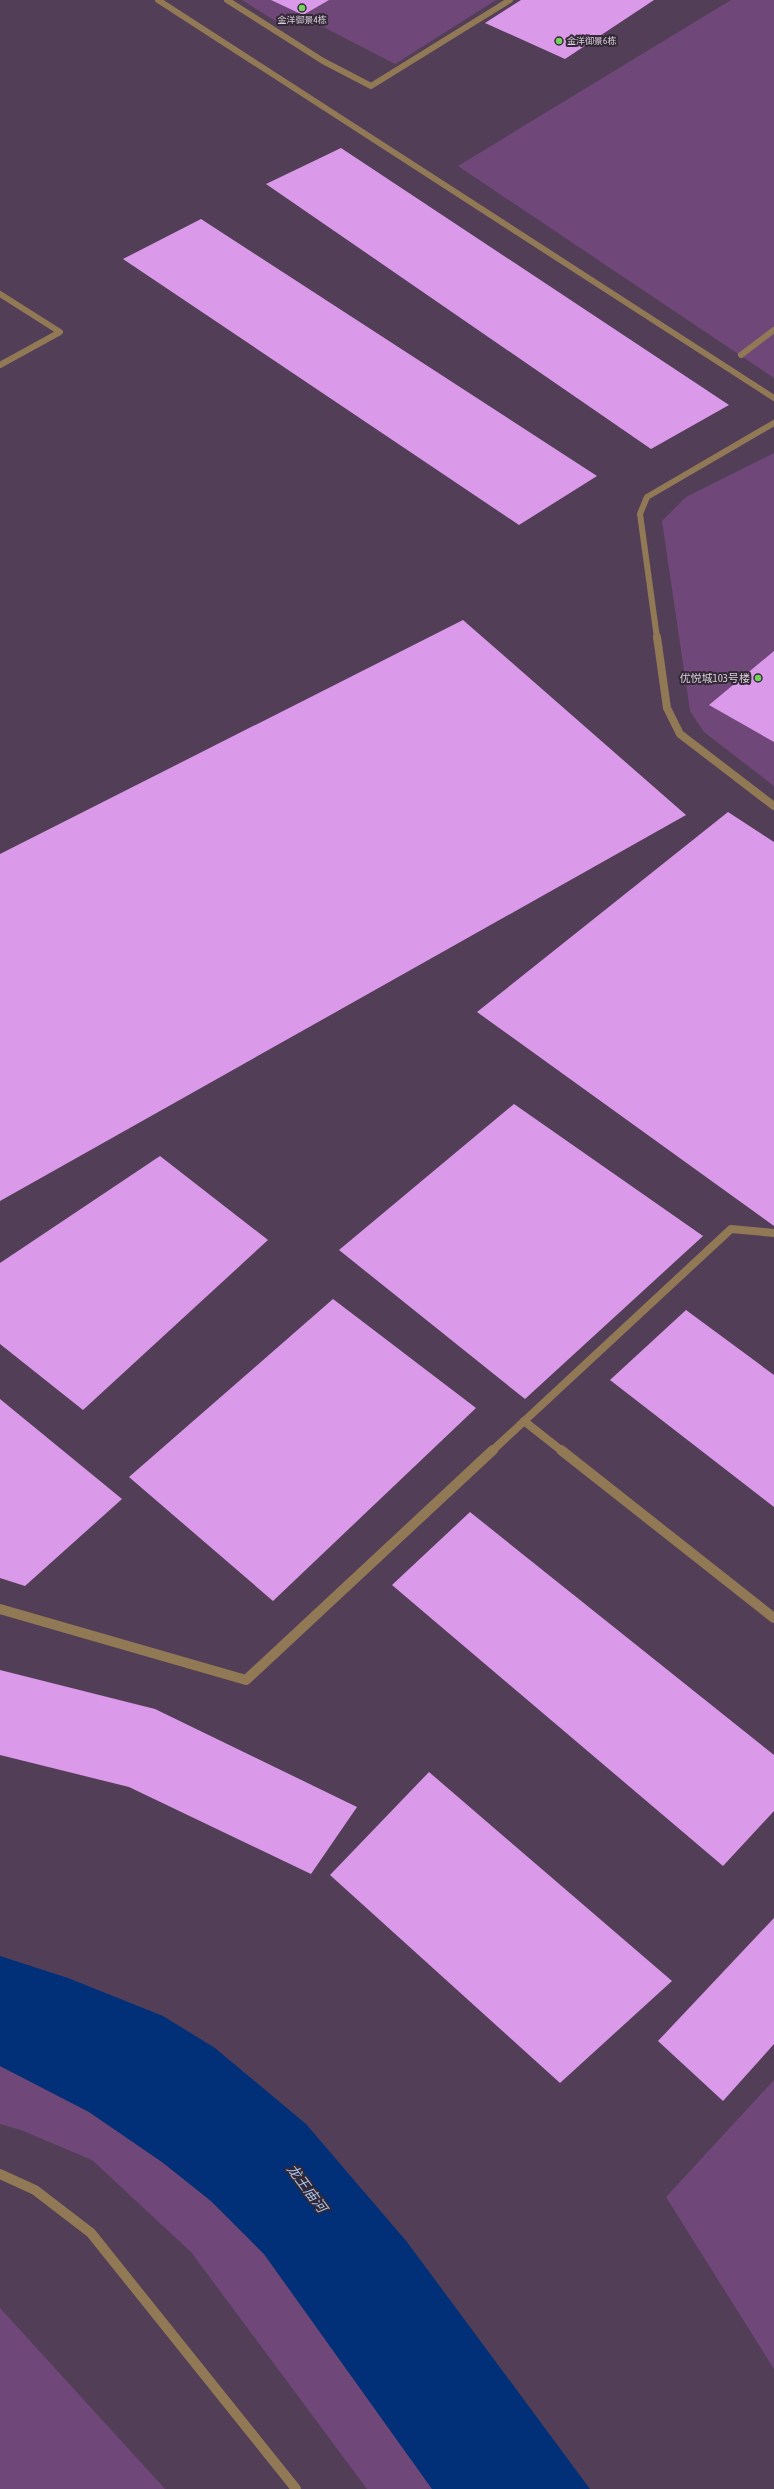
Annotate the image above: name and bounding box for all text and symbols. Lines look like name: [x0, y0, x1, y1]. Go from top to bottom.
marker: 金洋御景4栋: [297, 3, 307, 13]
place label: 金洋御景4栋: [277, 14, 327, 25]
place label: 金洋御景6栋: [567, 35, 616, 46]
marker: 金洋御景6栋: [554, 36, 564, 46]
place label: 优悦城103号楼: [679, 672, 750, 684]
marker: 优悦城103号楼: [753, 673, 763, 683]
water label: 龙王庙河: [284, 2161, 332, 2218]

